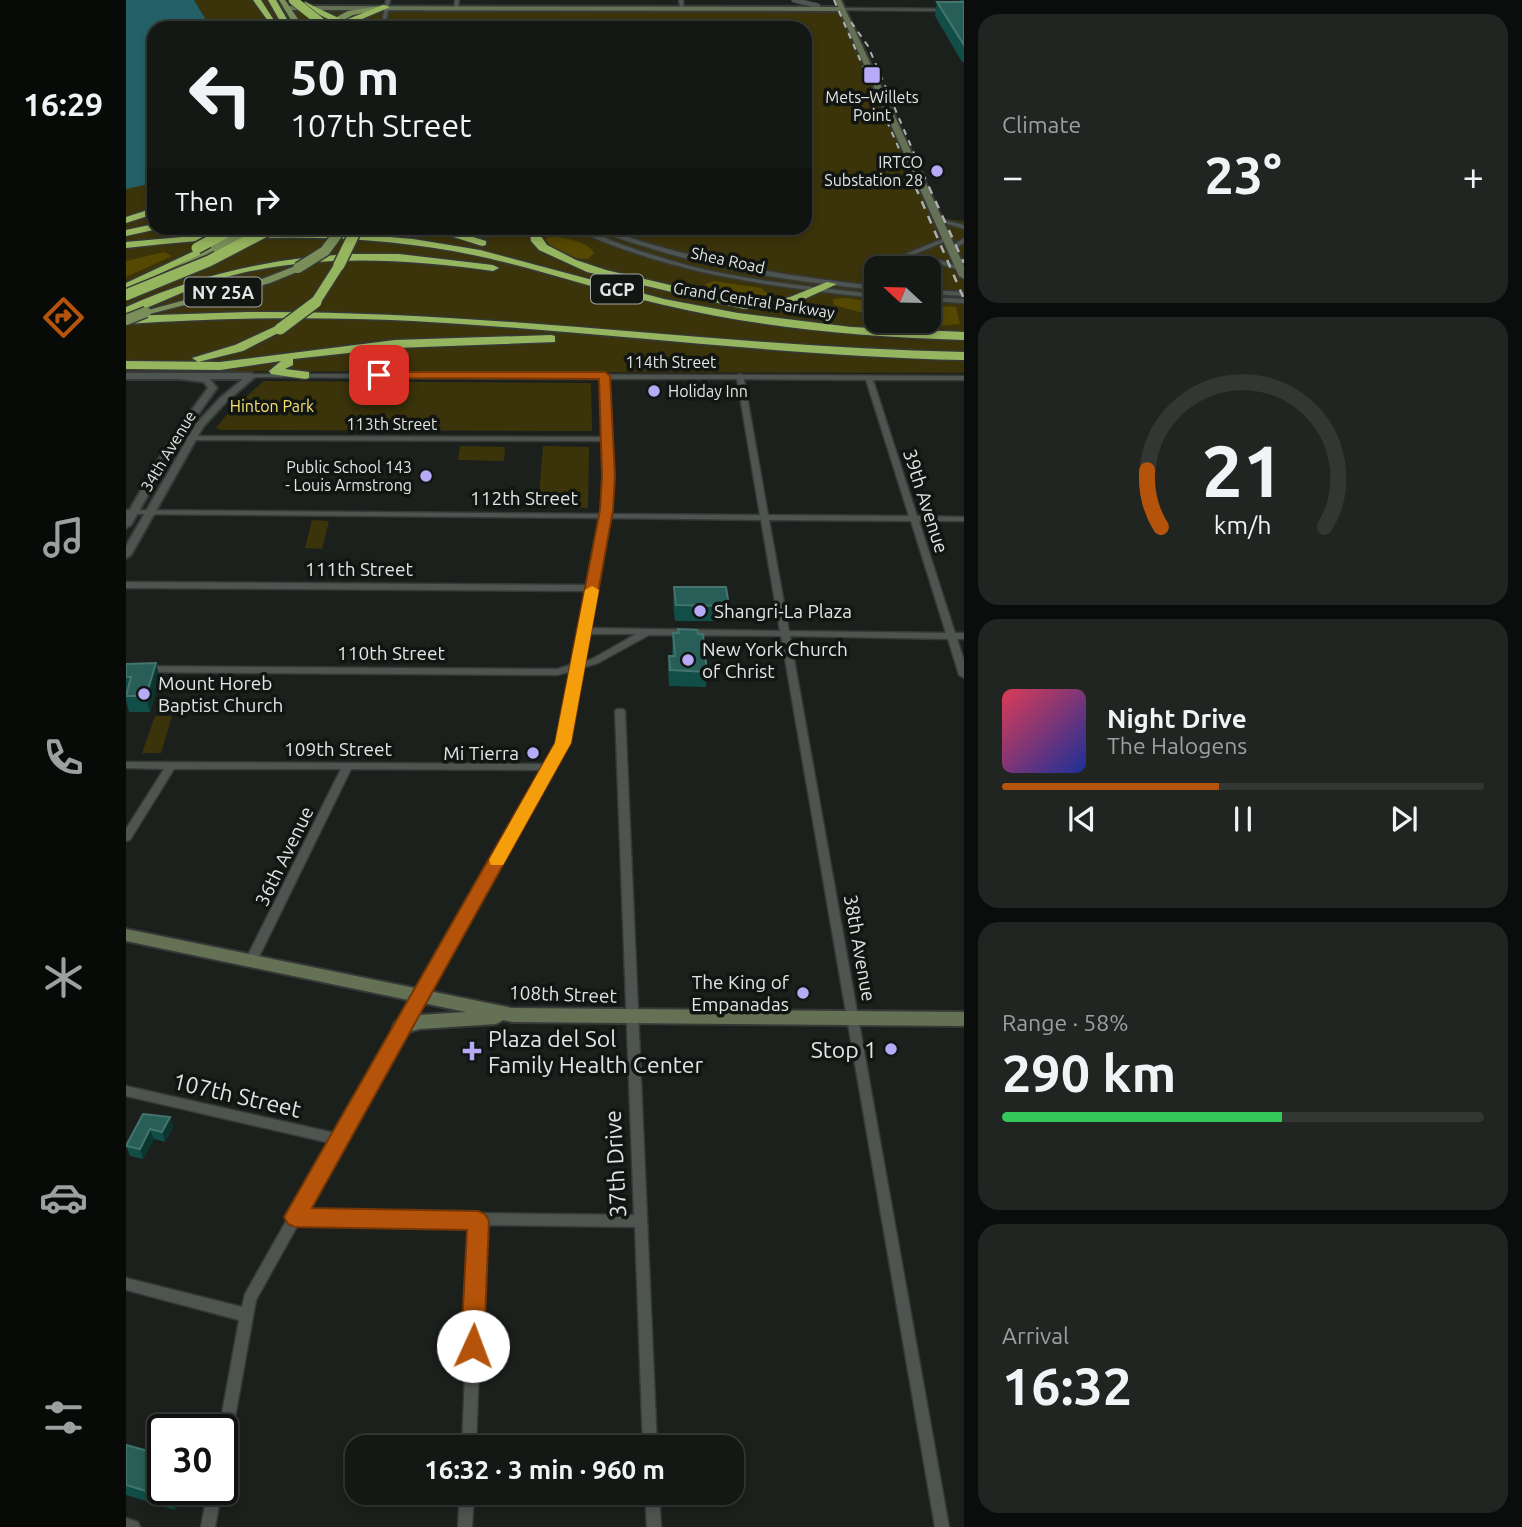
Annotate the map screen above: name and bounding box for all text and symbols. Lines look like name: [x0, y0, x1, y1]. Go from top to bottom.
icon: left: [175, 49, 266, 140]
text: 50 m: [290, 49, 399, 104]
marker: Mets–Willets Point: [862, 65, 882, 85]
text: 16:29: [23, 86, 103, 122]
place label: Mets–Willets Point: [825, 88, 919, 124]
text: 107th Street: [290, 107, 472, 143]
text: Climate: [1002, 112, 1081, 137]
text: 23°: [1204, 146, 1282, 204]
place label: IRTCO Substation 28: [824, 153, 923, 189]
text: −: [1002, 155, 1023, 197]
text: +: [1463, 155, 1484, 197]
marker: IRTCO Substation 28: [929, 163, 945, 179]
icon: right: [248, 182, 286, 220]
text: Then: [175, 187, 234, 216]
street label: Shea Road: [689, 243, 767, 277]
north arrow: [864, 256, 942, 332]
map controls: [864, 256, 941, 333]
road number: GCP: [591, 274, 643, 304]
road number: NY 25A: [184, 278, 262, 306]
street label: Grand Central Parkway: [672, 278, 836, 322]
icon: directions: [39, 293, 88, 342]
pin: [349, 345, 409, 405]
street label: 114th Street: [626, 353, 717, 371]
icon: arrive: [360, 356, 398, 394]
place label: Holiday Inn: [668, 382, 748, 400]
marker: Holiday Inn: [646, 383, 662, 399]
park label: Hinton Park: [230, 397, 314, 415]
street label: 34th Avenue: [137, 407, 199, 495]
street label: 113th Street: [347, 415, 438, 433]
text: 21: [1202, 429, 1284, 511]
street label: 39th Avenue: [899, 446, 953, 556]
place label: Public School 143 - Louis Armstrong: [285, 458, 412, 494]
marker: Public School 143 - Louis Armstrong: [418, 468, 434, 484]
street label: 112th Street: [470, 487, 578, 509]
text: km/h: [1214, 511, 1272, 539]
icon: music: [39, 513, 88, 562]
street label: 111th Street: [305, 558, 413, 580]
place label: Shangri-La Plaza: [714, 600, 852, 622]
marker: Shangri-La Plaza: [692, 603, 708, 619]
place label: New York Church of Christ: [702, 638, 848, 682]
street label: 110th Street: [337, 642, 445, 664]
marker: New York Church of Christ: [680, 652, 696, 668]
place label: Mount Horeb Baptist Church: [158, 672, 283, 716]
marker: Mount Horeb Baptist Church: [136, 686, 152, 702]
text: Night Drive: [1107, 704, 1247, 733]
icon: phone: [39, 733, 88, 782]
text: The Halogens: [1107, 733, 1247, 758]
street label: 109th Street: [284, 738, 392, 760]
place label: Mi Tierra: [443, 742, 519, 764]
marker: Mi Tierra: [525, 745, 541, 761]
icon: previous: [1063, 800, 1101, 838]
icon: pause: [1224, 800, 1262, 838]
icon: next: [1385, 800, 1423, 838]
street label: 36th Avenue: [250, 803, 318, 909]
street label: 38th Avenue: [840, 893, 880, 1003]
icon: climate: [39, 953, 88, 1002]
place label: The King of Empanadas: [691, 971, 790, 1015]
street label: 108th Street: [509, 981, 618, 1007]
marker: The King of Empanadas: [795, 985, 811, 1001]
text: Range · 58%: [1002, 1010, 1129, 1035]
place label: Plaza del Sol Family Health Center: [488, 1026, 703, 1077]
place label: Stop 1: [811, 1037, 877, 1062]
marker: Plaza del Sol Family Health Center: [462, 1041, 482, 1061]
marker: Stop 1: [883, 1041, 899, 1057]
text: 290 km: [1002, 1044, 1176, 1102]
street label: 107th Street: [171, 1068, 303, 1122]
street label: 37th Drive: [600, 1110, 630, 1218]
icon: car: [39, 1173, 88, 1222]
position arrow: [436, 1309, 510, 1383]
text: Arrival: [1002, 1323, 1069, 1348]
text: 16:32: [1002, 1357, 1132, 1415]
icon: filters: [39, 1393, 88, 1442]
speed limit sign: 30: [147, 1414, 238, 1505]
text: 16:32 · 3 min · 960 m: [424, 1455, 665, 1484]

